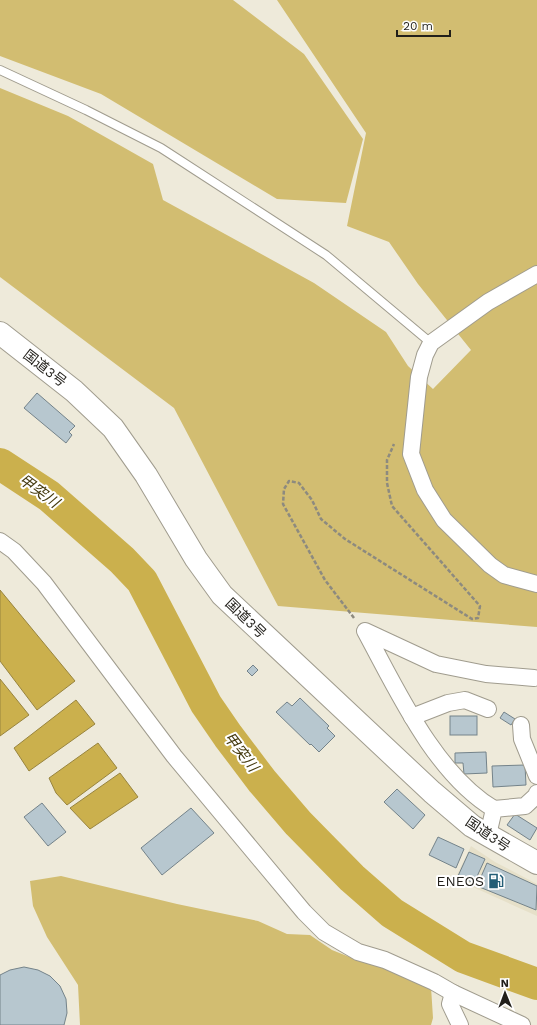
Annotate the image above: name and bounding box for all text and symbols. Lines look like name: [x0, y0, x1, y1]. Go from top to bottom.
scale bar: [397, 12, 450, 38]
text: 20 m: [403, 19, 433, 33]
street label: 国道3号: [20, 346, 70, 390]
water label: 甲突川: [16, 470, 64, 513]
street label: 国道3号: [222, 595, 270, 641]
water label: 甲突川: [220, 729, 263, 777]
street label: 国道3号: [463, 813, 513, 855]
fuel station icon: ENEOS: [487, 872, 505, 890]
place label: ENEOS: [437, 873, 484, 889]
north arrow: [485, 973, 525, 1013]
text: N: [501, 977, 509, 990]

